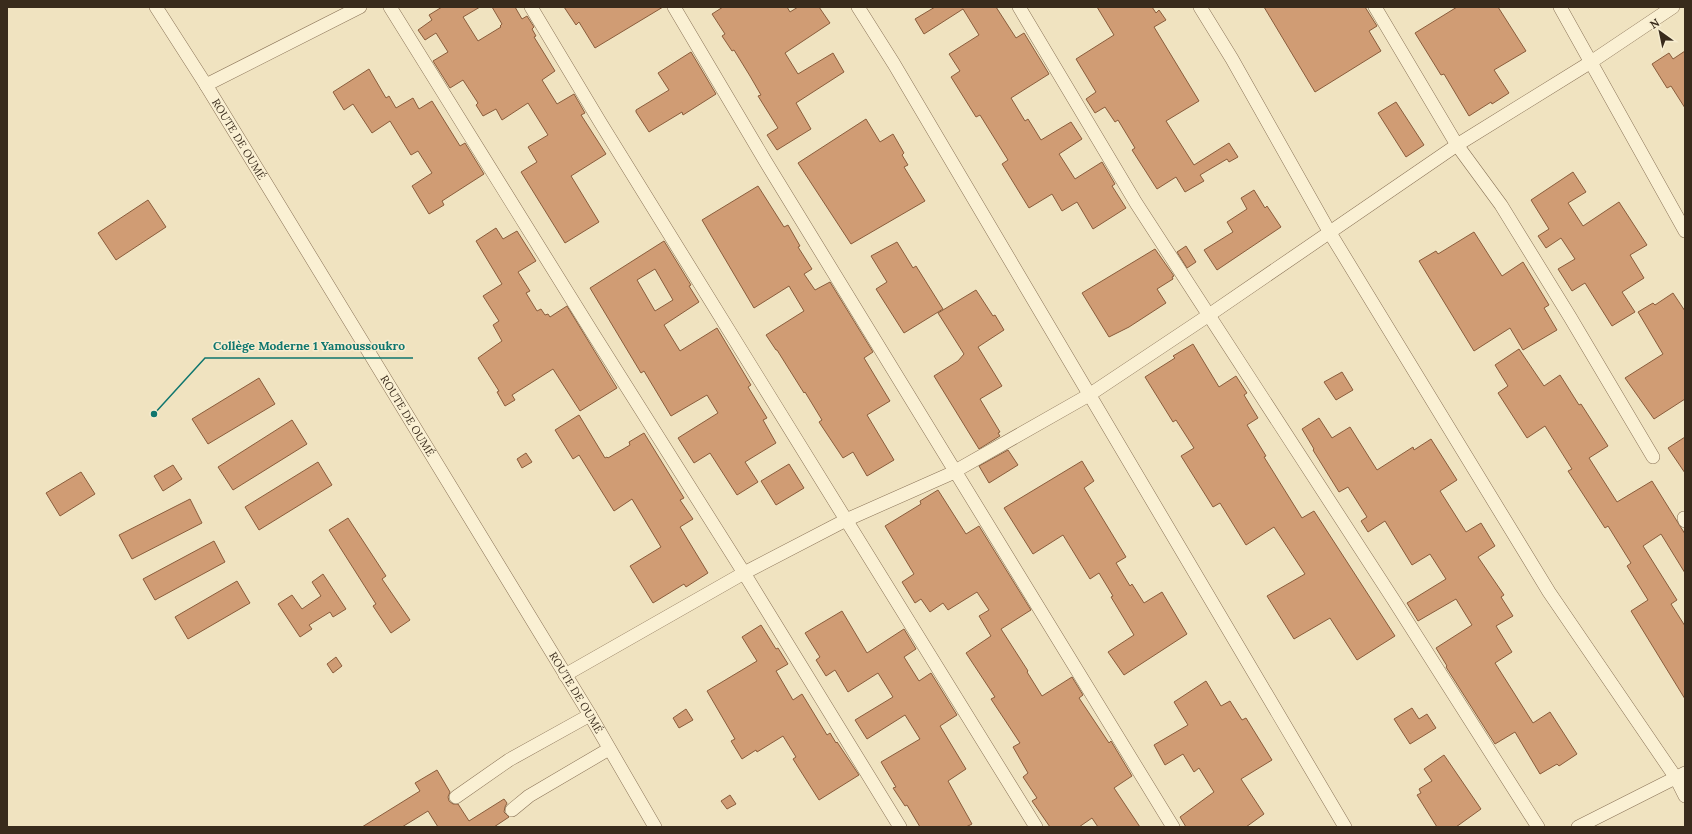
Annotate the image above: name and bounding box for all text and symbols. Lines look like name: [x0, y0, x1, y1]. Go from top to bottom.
north arrow: [1640, 12, 1680, 52]
text: N: [1647, 15, 1662, 32]
street label: ROUTE DE OUMÉ: [209, 96, 269, 182]
callout: Collège Moderne 1 Yamoussoukro: [205, 334, 413, 358]
text: Collège Moderne 1 Yamoussoukro: [213, 338, 405, 353]
street label: ROUTE DE OUMÉ: [378, 373, 438, 459]
street label: ROUTE DE OUMÉ: [546, 649, 606, 736]

